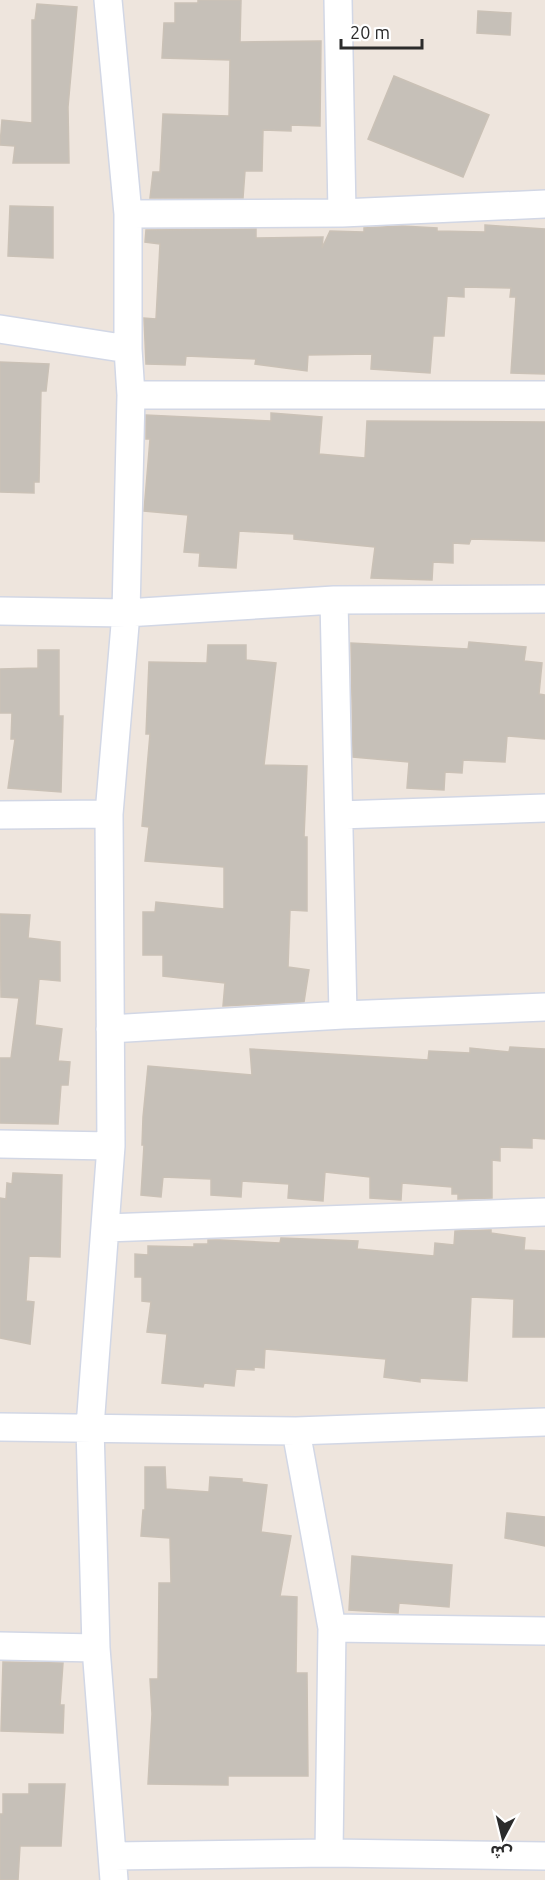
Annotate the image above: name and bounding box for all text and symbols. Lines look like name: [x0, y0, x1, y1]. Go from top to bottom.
scale bar: [341, 12, 422, 50]
text: 20 m: [350, 22, 390, 42]
north arrow: [473, 1808, 533, 1868]
text: ش: [489, 1842, 513, 1863]

